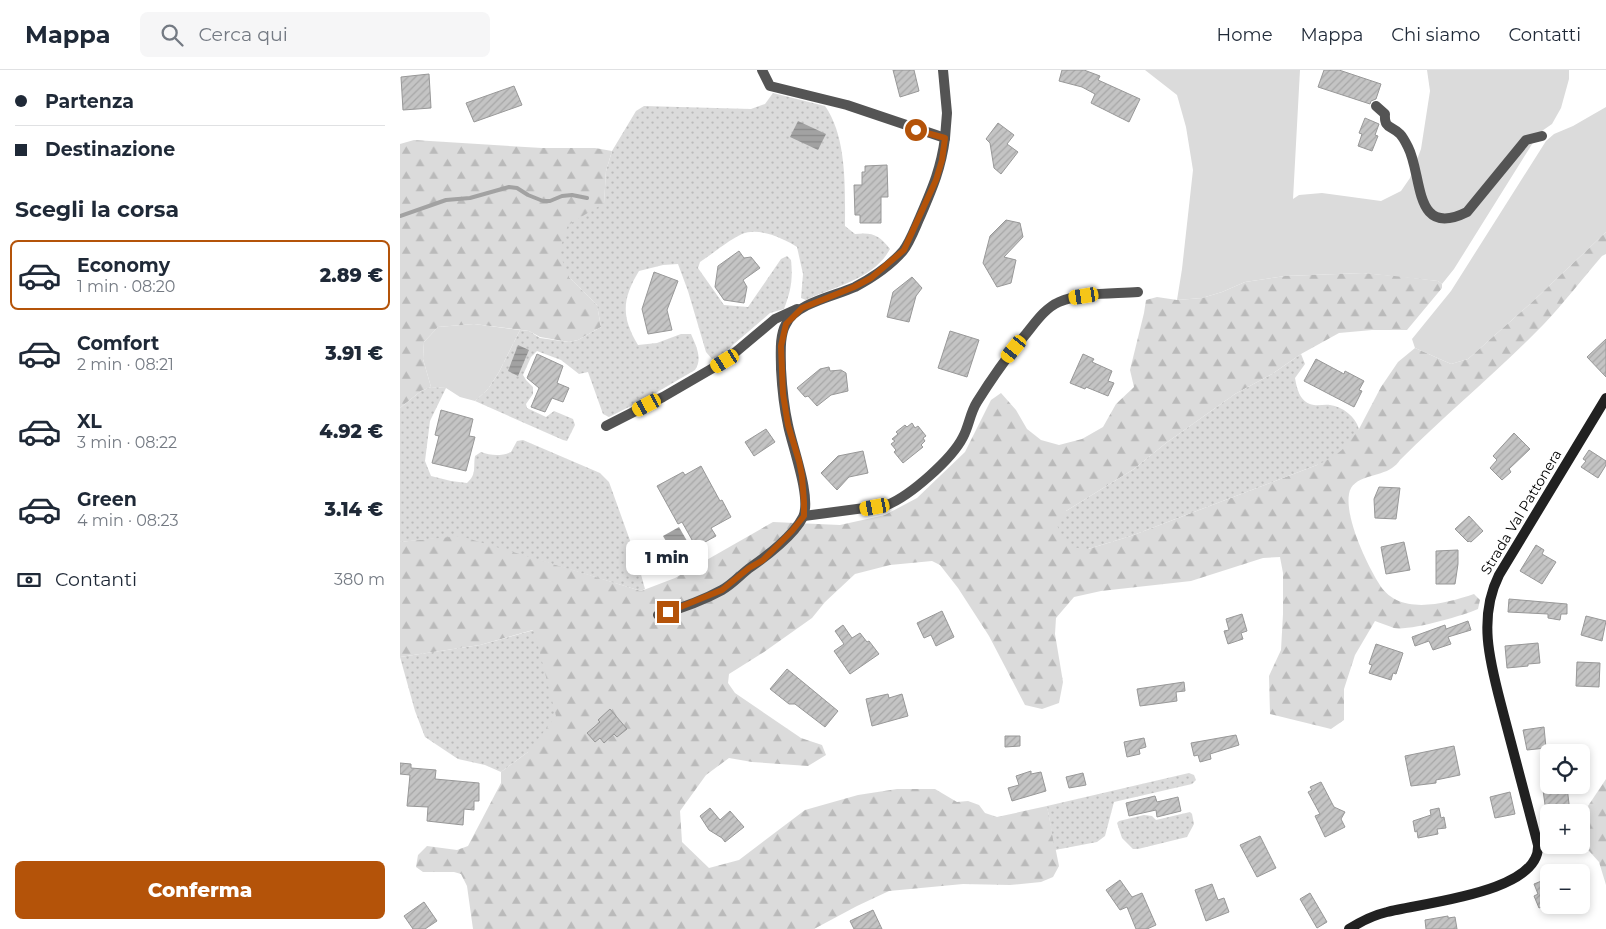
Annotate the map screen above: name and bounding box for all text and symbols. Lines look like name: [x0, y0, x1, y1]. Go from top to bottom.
search box: [140, 12, 490, 57]
text: Mappa: [25, 20, 110, 49]
icon: search: [158, 21, 186, 49]
text: Cerca qui: [198, 23, 288, 46]
text: Home: [1217, 24, 1273, 46]
text: Mappa: [1301, 24, 1363, 46]
text: Chi siamo: [1391, 24, 1480, 46]
text: Contatti: [1508, 24, 1581, 46]
text: Partenza: [45, 90, 134, 113]
route start: [905, 119, 927, 141]
text: Destinazione: [45, 138, 175, 161]
text: Scegli la corsa: [15, 196, 179, 223]
icon: car: [17, 253, 62, 298]
text: Economy: [77, 254, 170, 277]
text: 2.89 €: [320, 264, 383, 287]
text: 1 min · 08:20: [77, 277, 175, 296]
car: [1068, 286, 1099, 306]
icon: car: [17, 331, 62, 376]
text: Comfort: [77, 332, 159, 355]
car: [998, 333, 1029, 365]
text: 3.91 €: [325, 342, 383, 365]
car: [708, 347, 741, 375]
text: 2 min · 08:21: [77, 355, 174, 374]
car: [630, 391, 663, 419]
icon: car: [17, 409, 62, 454]
text: XL: [77, 410, 102, 433]
text: 4.92 €: [319, 420, 383, 443]
text: 3 min · 08:22: [77, 433, 177, 452]
street label: Strada Val Pattonera: [1477, 446, 1565, 578]
icon: car: [17, 487, 62, 532]
text: Green: [77, 488, 137, 511]
car: [858, 497, 891, 517]
text: 3.14 €: [324, 498, 383, 521]
text: 4 min · 08:23: [77, 511, 179, 530]
callout: 1 min: [627, 540, 709, 574]
text: 1 min: [645, 548, 689, 567]
icon: cash: [15, 566, 43, 594]
text: Contanti: [55, 568, 137, 591]
text: 380 m: [334, 570, 385, 589]
route end: [657, 601, 679, 623]
map controls: [1540, 744, 1590, 914]
button: locate: [1540, 744, 1590, 794]
button: +: [1540, 804, 1590, 854]
button: Conferma: [15, 861, 385, 919]
button: −: [1540, 864, 1590, 914]

